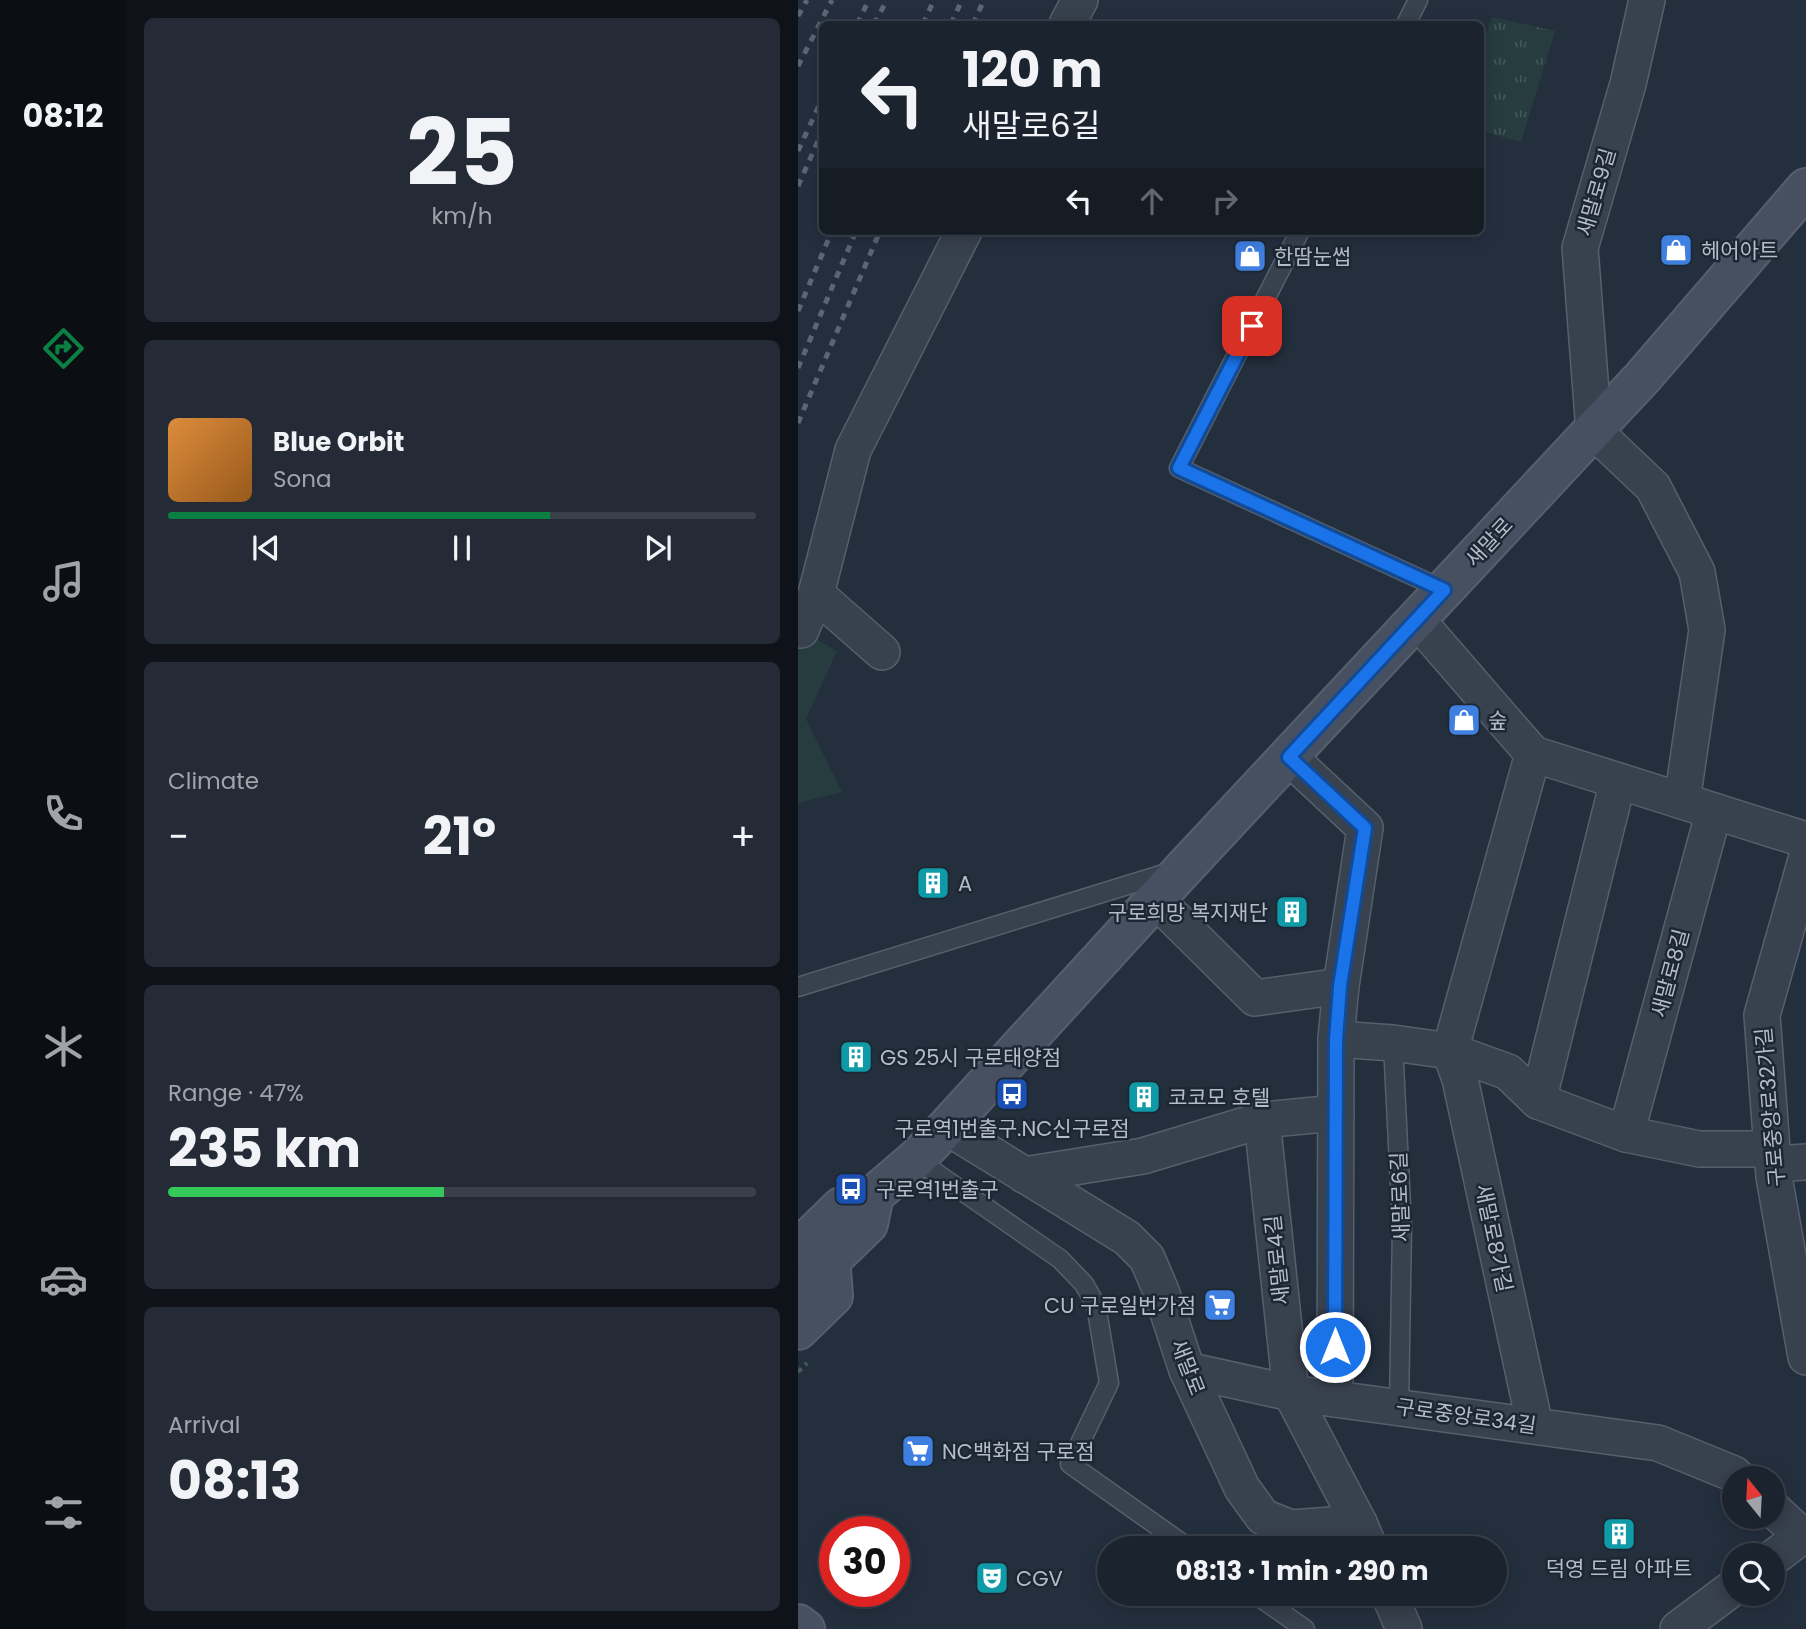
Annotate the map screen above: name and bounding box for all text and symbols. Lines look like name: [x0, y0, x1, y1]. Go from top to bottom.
text: 120 m: [962, 36, 1103, 104]
icon: left: [847, 49, 938, 140]
text: 25: [406, 89, 518, 217]
text: 08:12: [23, 93, 104, 138]
text: 새말로6길: [962, 103, 1100, 148]
street label: 새말로9길: [1570, 144, 1622, 240]
icon: left: [1060, 182, 1098, 220]
icon: ahead: [1133, 182, 1171, 220]
icon: right: [1206, 182, 1244, 220]
text: km/h: [431, 200, 493, 232]
shop icon: 헤어아트: [1657, 231, 1695, 269]
place label: 헤어아트: [1701, 236, 1778, 265]
shop icon: 한땀눈썹: [1231, 237, 1269, 275]
place label: 한땀눈썹: [1274, 242, 1351, 271]
pin: [1222, 296, 1282, 356]
icon: arrive: [1233, 307, 1271, 345]
icon: directions: [39, 324, 88, 373]
text: Blue Orbit: [273, 424, 404, 460]
text: Sona: [273, 463, 332, 495]
street label: 새말로: [1459, 511, 1519, 573]
icon: previous: [247, 529, 285, 567]
icon: pause: [443, 529, 481, 567]
icon: next: [639, 529, 677, 567]
icon: music: [39, 557, 88, 606]
shop icon: 숲: [1445, 701, 1483, 739]
place label: 숲: [1488, 706, 1507, 735]
text: Climate: [168, 765, 259, 797]
icon: phone: [39, 789, 88, 838]
text: 21°: [423, 800, 496, 873]
text: −: [168, 810, 189, 863]
text: +: [730, 810, 756, 863]
building icon: A: [914, 864, 952, 902]
place label: A: [958, 869, 972, 898]
building icon: 구로희망 복지재단: [1273, 893, 1311, 931]
place label: 구로희망 복지재단: [1108, 898, 1268, 927]
street label: 새말로8길: [1644, 926, 1696, 1020]
icon: climate: [39, 1022, 88, 1071]
street label: 구로중앙로32가길: [1749, 1026, 1791, 1188]
building icon: GS 25시 구로태양점: [837, 1038, 875, 1076]
place label: GS 25시 구로태양점: [880, 1043, 1061, 1072]
bus stop icon: 구로역1번출구.NC신구로점: [993, 1075, 1031, 1113]
text: Range · 47%: [168, 1077, 304, 1109]
building icon: 코코모 호텔: [1125, 1078, 1163, 1116]
place label: 코코모 호텔: [1168, 1083, 1270, 1112]
text: 235 km: [168, 1112, 361, 1185]
place label: 구로역1번출구.NC신구로점: [894, 1114, 1130, 1143]
street label: 새말로6길: [1384, 1151, 1416, 1243]
bus stop icon: 구로역1번출구: [832, 1170, 870, 1208]
place label: 구로역1번출구: [876, 1175, 999, 1204]
street label: 새말로8가길: [1468, 1181, 1520, 1295]
street label: 새말로4길: [1258, 1213, 1296, 1307]
icon: car: [39, 1255, 88, 1304]
supermarket icon: CU 구로일번가점: [1201, 1286, 1239, 1324]
place label: CU 구로일번가점: [1044, 1291, 1196, 1320]
position arrow: [1298, 1310, 1372, 1384]
street label: 새말로: [1164, 1335, 1212, 1399]
street label: 구로중앙로34길: [1394, 1392, 1538, 1440]
text: Arrival: [168, 1409, 240, 1441]
supermarket icon: NC백화점 구로점: [899, 1432, 937, 1470]
place label: NC백화점 구로점: [942, 1437, 1095, 1466]
text: 08:13: [168, 1444, 301, 1517]
north arrow: [1722, 1466, 1785, 1530]
map controls: [1722, 1466, 1785, 1606]
icon: filters: [39, 1488, 88, 1537]
building icon: 덕영 드림 아파트: [1600, 1515, 1638, 1553]
speed limit sign: 30: [819, 1516, 910, 1607]
button: search: [1722, 1543, 1785, 1606]
text: 08:13 · 1 min · 290 m: [1175, 1553, 1429, 1589]
place label: 덕영 드림 아파트: [1546, 1554, 1692, 1583]
theatre icon: CGV: [973, 1559, 1011, 1597]
place label: CGV: [1016, 1564, 1063, 1593]

